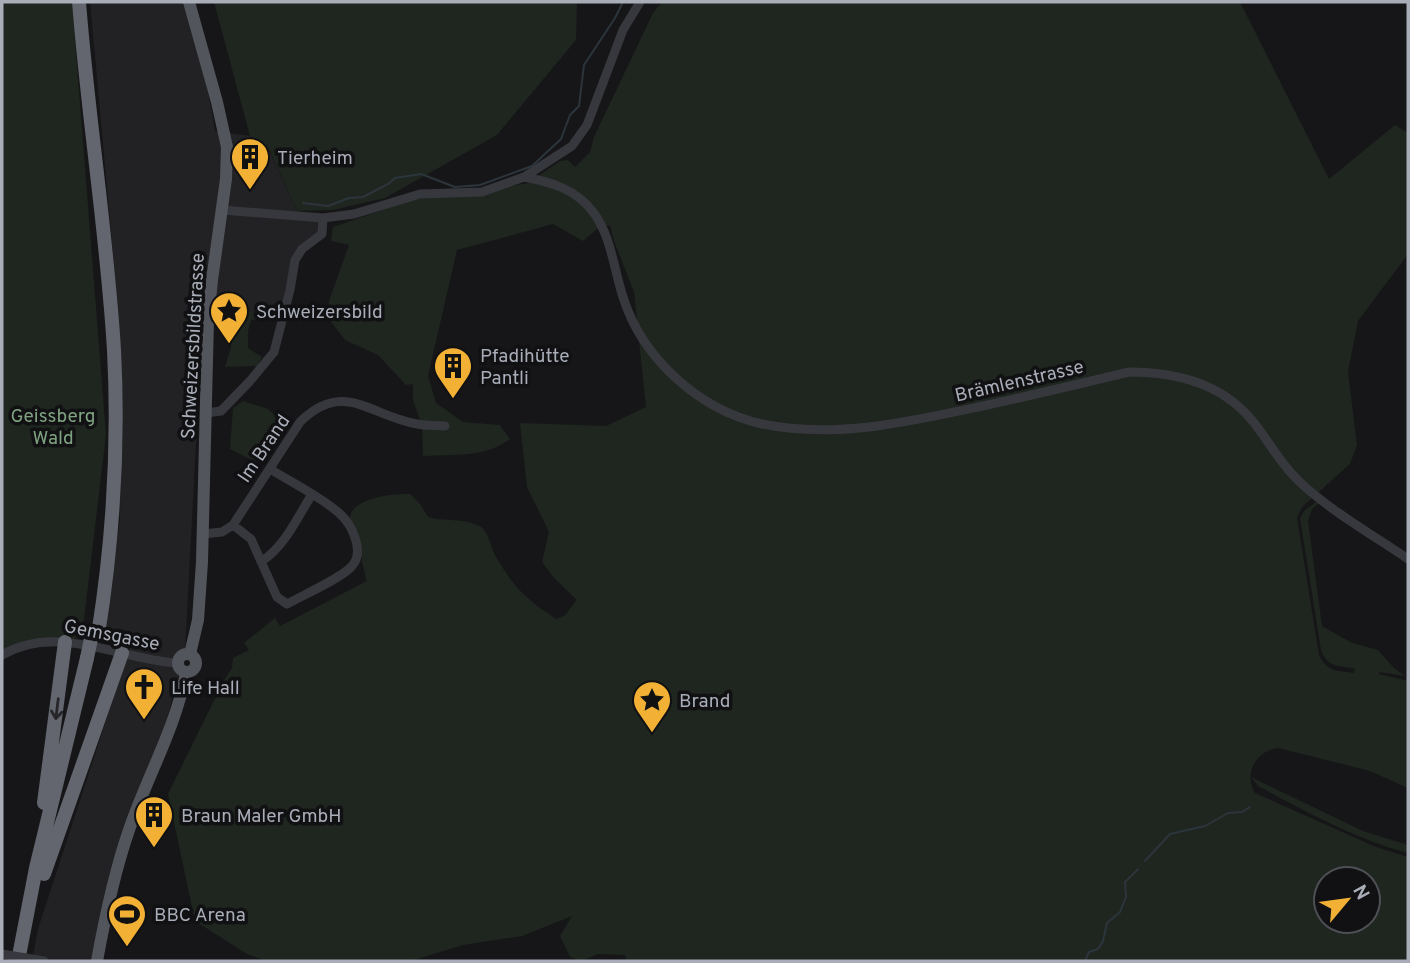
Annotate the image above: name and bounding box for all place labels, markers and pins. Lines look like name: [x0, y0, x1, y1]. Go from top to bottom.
building icon: Tierheim: [229, 136, 271, 191]
place label: Tierheim: [277, 147, 353, 171]
place icon: Schweizersbild: [208, 290, 250, 345]
place label: Schweizersbild: [256, 301, 383, 325]
building icon: Pfadihütte Pantli: [432, 345, 474, 400]
place label: Pfadihütte Pantli: [480, 345, 570, 391]
church icon: Life Hall: [123, 666, 165, 721]
place label: Life Hall: [171, 677, 240, 701]
place icon: Brand: [631, 679, 673, 734]
place label: Brand: [679, 690, 730, 714]
building icon: Braun Maler GmbH: [133, 794, 175, 849]
place label: Braun Maler GmbH: [181, 805, 342, 829]
sports icon: BBC Arena: [106, 893, 148, 948]
place label: BBC Arena: [154, 904, 246, 928]

